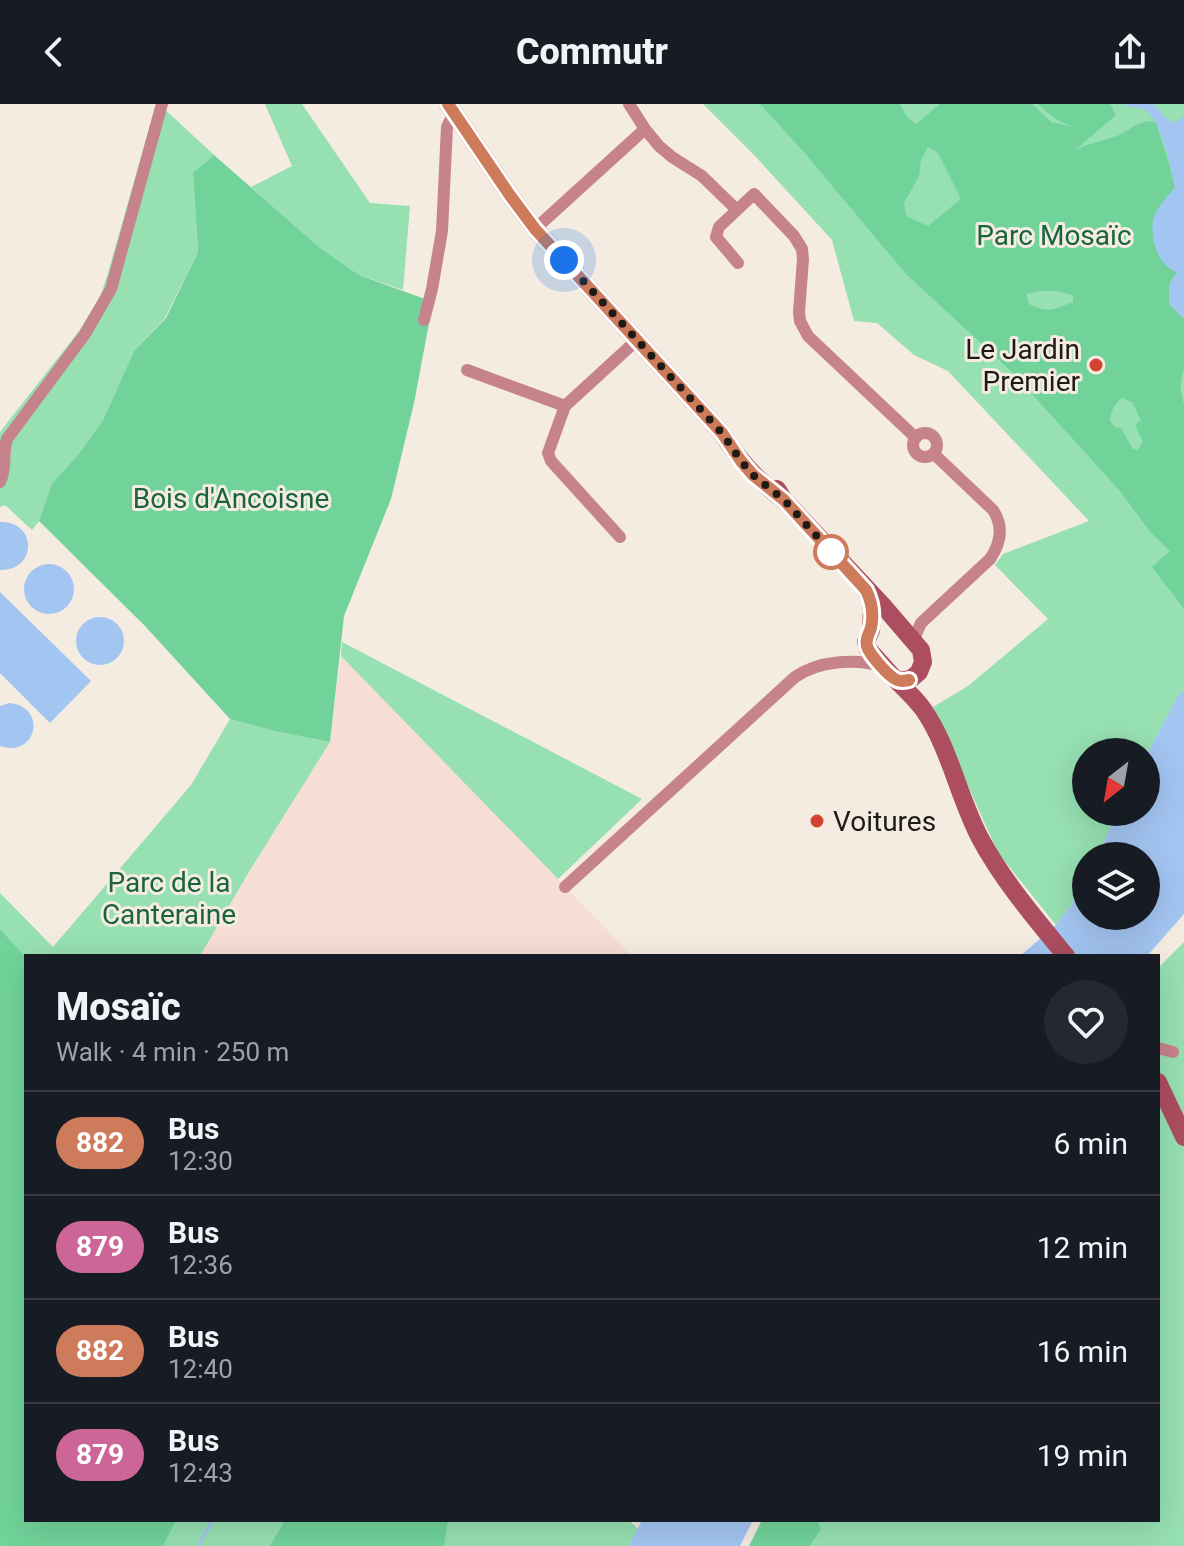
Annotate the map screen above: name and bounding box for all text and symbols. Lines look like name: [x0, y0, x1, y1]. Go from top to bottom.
icon: back: [32, 30, 76, 74]
icon: share: [1108, 30, 1152, 74]
text: Commutr: [516, 31, 668, 73]
park label: Parc Mosaïc: [976, 219, 1132, 252]
your location: [544, 240, 584, 280]
place label: Le Jardin Premier: [965, 333, 1080, 398]
marker: Le Jardin Premier: [1087, 356, 1105, 374]
park label: Bois d'Ancoisne: [133, 482, 329, 515]
unlabelled marker: [814, 535, 848, 569]
north arrow: [1072, 738, 1160, 826]
map controls: [1072, 738, 1160, 930]
place label: Voitures: [833, 805, 936, 838]
marker: Voitures: [808, 812, 826, 830]
button: layers: [1072, 842, 1160, 930]
park label: Parc de la Canteraine: [102, 866, 236, 931]
button: heart: [1044, 980, 1128, 1064]
text: Mosaïc: [56, 985, 181, 1029]
text: Walk · 4 min · 250 m: [56, 1037, 289, 1067]
text: Bus: [168, 1111, 219, 1146]
text: 882: [76, 1126, 124, 1159]
text: 6 min: [1054, 1126, 1128, 1161]
text: 12:30: [168, 1146, 233, 1176]
text: Bus: [168, 1215, 219, 1250]
text: 879: [76, 1230, 124, 1263]
text: 12 min: [1037, 1230, 1128, 1265]
text: 12:36: [168, 1250, 233, 1280]
text: Bus: [168, 1319, 219, 1354]
text: 882: [76, 1334, 124, 1367]
text: 16 min: [1037, 1334, 1128, 1369]
text: 12:40: [168, 1354, 233, 1384]
text: Bus: [168, 1423, 219, 1458]
text: 879: [76, 1438, 124, 1471]
text: 19 min: [1037, 1438, 1128, 1473]
text: 12:43: [168, 1458, 233, 1488]

